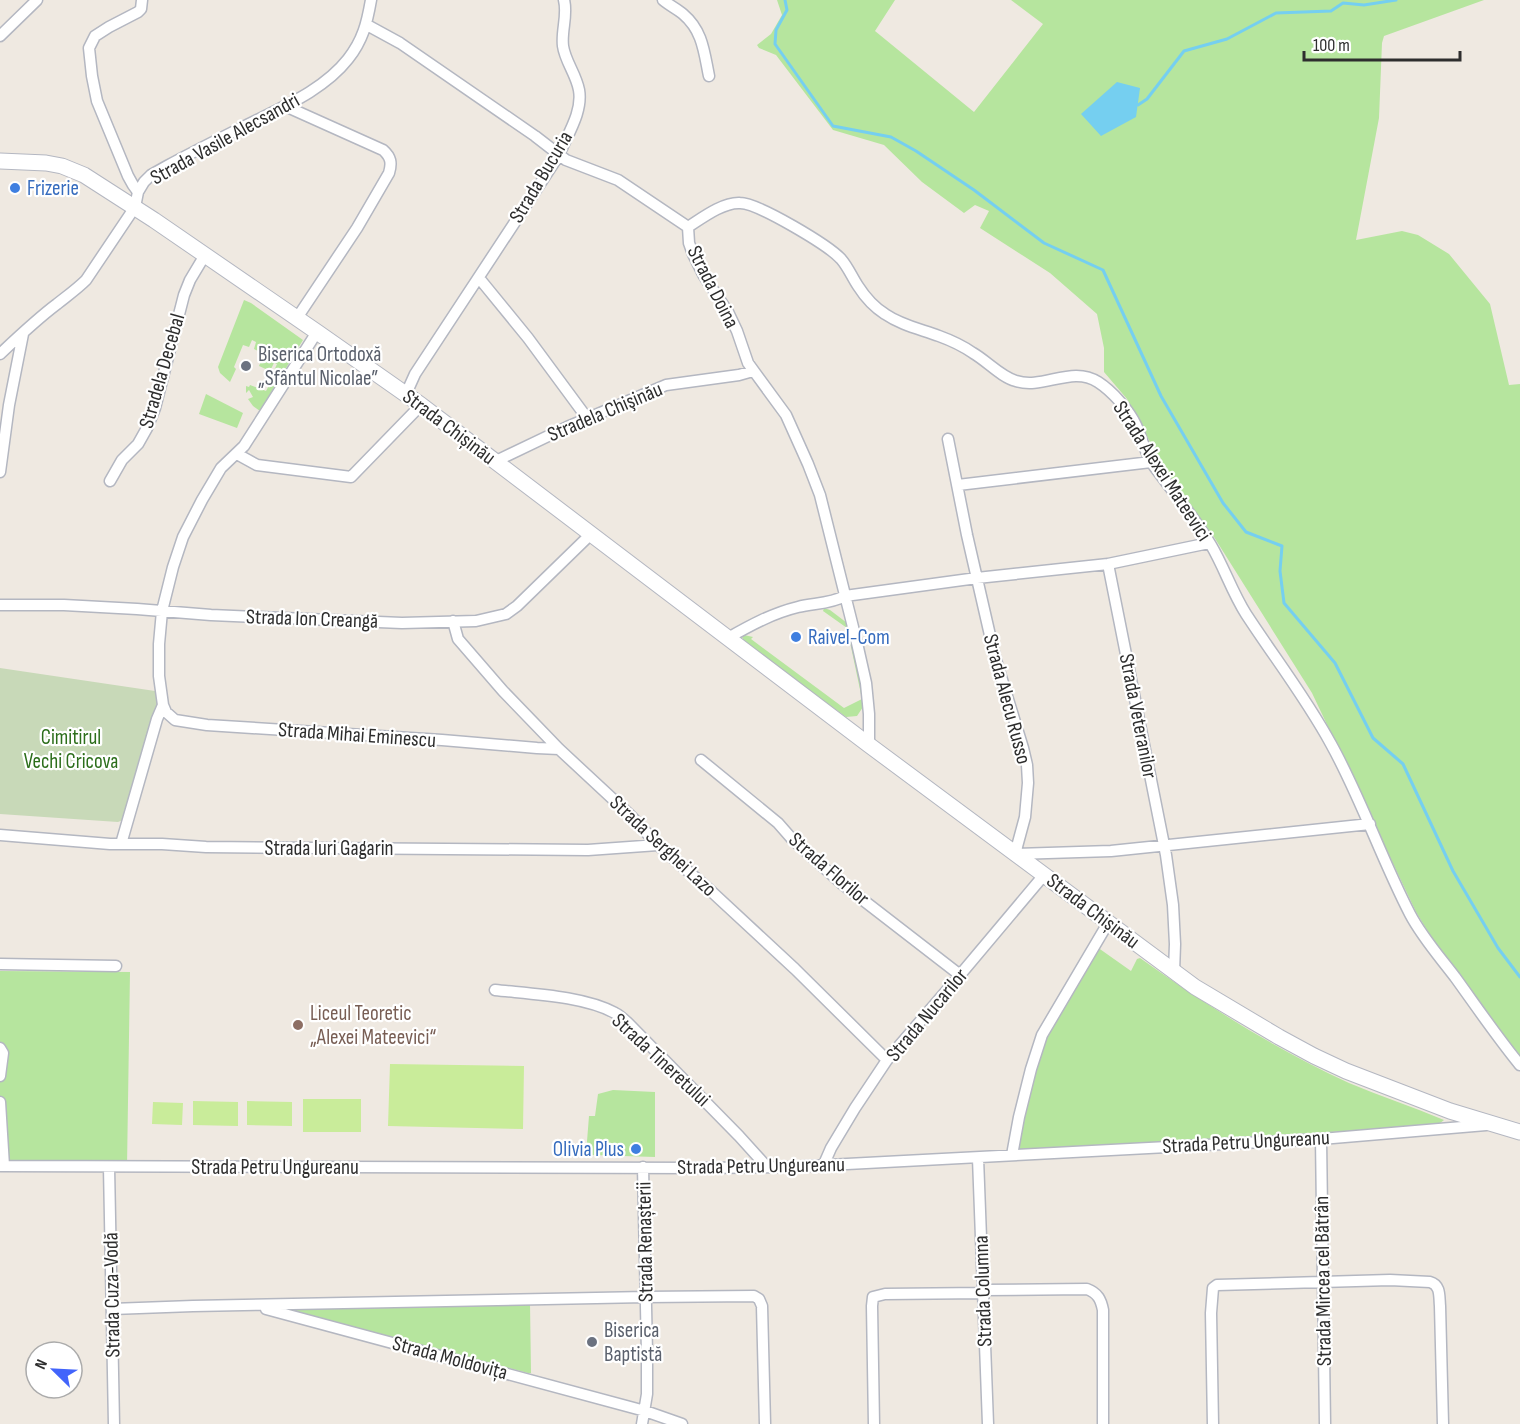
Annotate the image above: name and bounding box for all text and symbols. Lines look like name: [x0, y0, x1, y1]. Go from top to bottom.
scale bar: [1304, 24, 1460, 62]
text: 100 m: [1313, 35, 1350, 56]
street label: Strada Vasile Alecsandri: [146, 88, 304, 190]
street label: Strada Bucuria: [504, 127, 578, 227]
place label: Frizerie: [27, 176, 79, 201]
marker: Frizerie: [8, 181, 22, 195]
street label: Strada Doina: [682, 242, 744, 332]
street label: Stradela Decebal: [134, 311, 190, 431]
place label: Biserica Ortodoxă „Sfântul Nicolae”: [258, 342, 381, 391]
marker: Biserica Ortodoxă „Sfântul Nicolae”: [239, 359, 253, 373]
street label: Stradela Chişinău: [544, 377, 666, 447]
street label: Strada Chișinău: [398, 384, 500, 470]
street label: Strada Alexei Mateevici: [1107, 396, 1217, 546]
street label: Strada Ion Creangă: [246, 604, 378, 634]
place label: Raivel-Com: [808, 625, 890, 650]
marker: Raivel-Com: [789, 630, 803, 644]
street label: Strada Alecu Russo: [978, 631, 1036, 767]
street label: Strada Veteranilor: [1114, 652, 1162, 780]
street label: Strada Mihai Eminescu: [277, 717, 437, 753]
park label: Cimitirul Vechi Cricova: [24, 725, 118, 774]
street label: Strada Serghei Lazo: [604, 790, 722, 902]
street label: Strada Florilor: [784, 827, 874, 911]
street label: Strada Iuri Gagarin: [264, 836, 394, 861]
street label: Strada Chișinău: [1042, 868, 1144, 954]
street label: Strada Nucarilor: [881, 963, 973, 1067]
place label: Liceul Teoretic „Alexei Mateevici“: [310, 1001, 436, 1050]
street label: Strada Tineretului: [607, 1008, 715, 1112]
marker: Liceul Teoretic „Alexei Mateevici“: [291, 1018, 305, 1032]
street label: Strada Petru Ungureanu: [1162, 1125, 1330, 1159]
place label: Olivia Plus: [553, 1137, 624, 1162]
marker: Olivia Plus: [629, 1142, 643, 1156]
street label: Strada Petru Ungureanu: [677, 1152, 845, 1180]
street label: Strada Petru Ungureanu: [191, 1155, 359, 1180]
street label: Strada Renașterii: [631, 1182, 659, 1302]
street label: Strada Mircea cel Bătrân: [1309, 1196, 1337, 1366]
street label: Strada Cuza-Vodă: [98, 1232, 126, 1358]
street label: Strada Columna: [969, 1235, 997, 1347]
place label: Biserica Baptistă: [604, 1318, 662, 1367]
street label: Strada Moldovița: [390, 1331, 510, 1385]
marker: Biserica Baptistă: [585, 1335, 599, 1349]
north arrow: [24, 1340, 84, 1400]
text: N: [31, 1357, 52, 1372]

